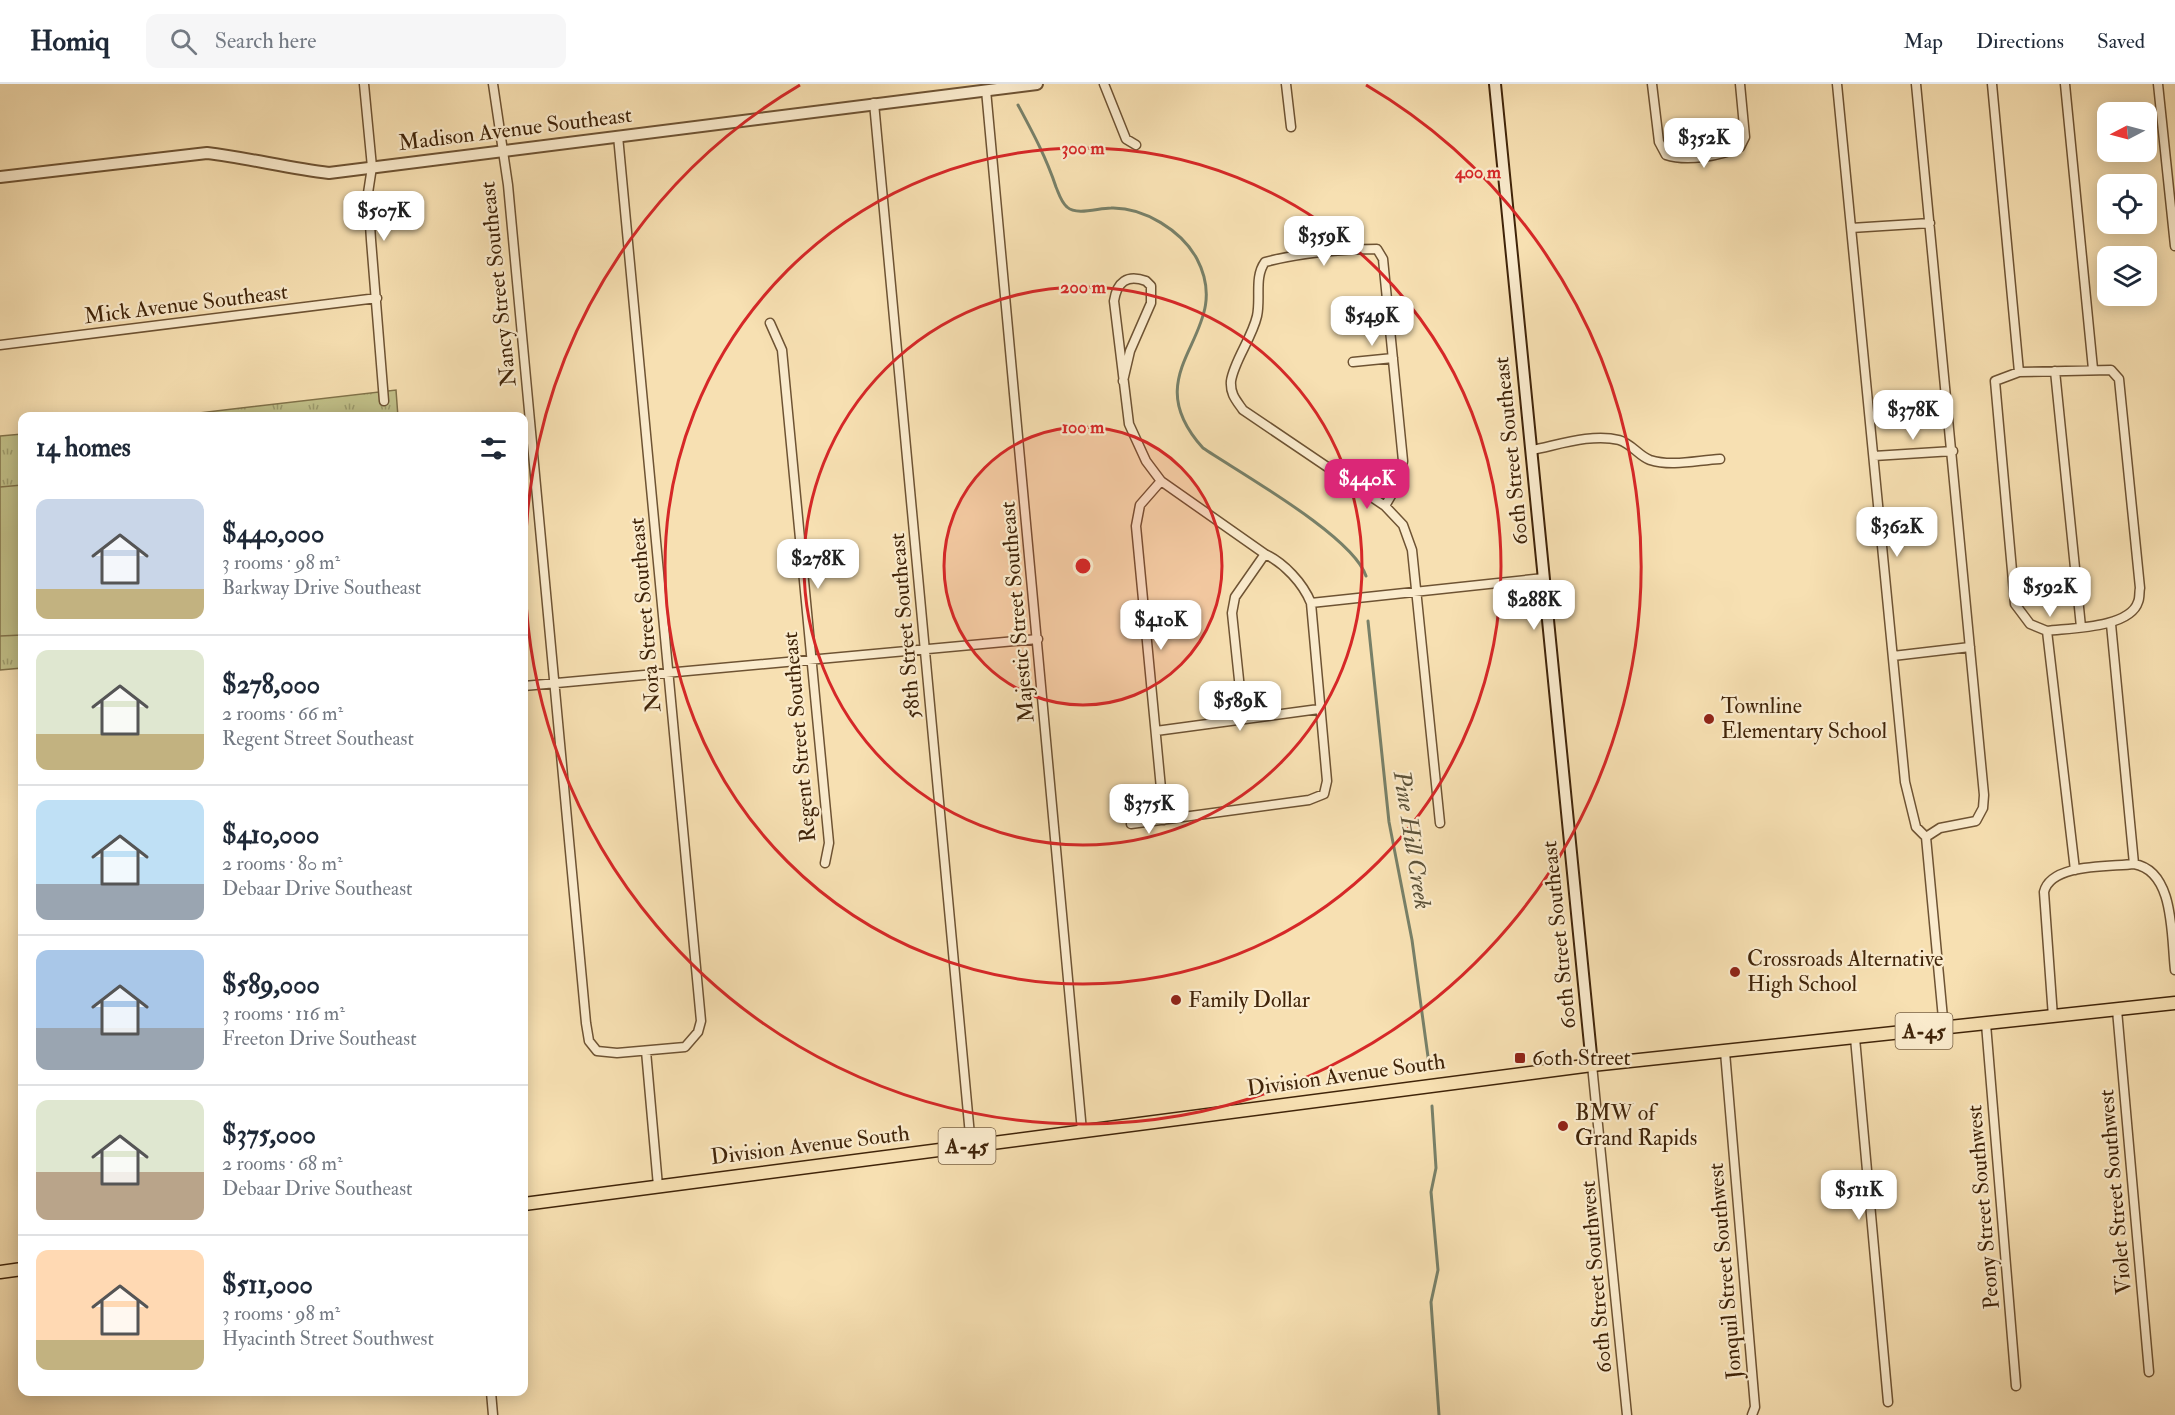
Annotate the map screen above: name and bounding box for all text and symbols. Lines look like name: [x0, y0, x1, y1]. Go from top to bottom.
search box: [146, 14, 566, 68]
text: Homiq: [30, 24, 110, 59]
icon: search: [167, 25, 200, 58]
text: Search here: [215, 27, 316, 55]
text: Map: [1903, 28, 1943, 55]
text: Directions: [1976, 28, 2064, 55]
text: Saved: [2097, 28, 2145, 55]
street label: Madison Avenue Southeast: [397, 101, 633, 157]
north arrow: [2097, 102, 2157, 162]
map controls: [2097, 102, 2157, 306]
pin: $352K: [1662, 118, 1746, 169]
text: $352K: [1678, 125, 1730, 150]
text: 300 m: [1061, 137, 1106, 160]
text: 400 m: [1454, 161, 1502, 184]
button: locate: [2097, 174, 2157, 234]
street label: Nancy Street Southeast: [473, 180, 523, 388]
pin: $507K: [342, 191, 426, 242]
text: $507K: [357, 198, 411, 223]
pin: $359K: [1282, 216, 1366, 267]
text: $359K: [1298, 223, 1350, 248]
button: layers: [2097, 246, 2157, 306]
text: 200 m: [1060, 276, 1107, 299]
street label: Mick Avenue Southeast: [82, 278, 290, 330]
pin: $549K: [1330, 296, 1414, 347]
text: $549K: [1345, 303, 1399, 328]
street label: 60th Street Southeast: [1487, 356, 1535, 546]
pin: $378K: [1871, 390, 1955, 441]
text: $378K: [1887, 397, 1939, 422]
text: 100 m: [1062, 416, 1105, 439]
text: 14 homes: [36, 432, 131, 464]
icon: filters: [477, 432, 510, 465]
pin: $440K: [1325, 459, 1409, 510]
text: $440K: [1338, 466, 1396, 491]
street label: Majestic Street Southeast: [993, 500, 1041, 724]
pin: $362K: [1855, 507, 1939, 558]
text: $362K: [1870, 514, 1924, 539]
street label: Nora Street Southeast: [623, 517, 667, 713]
text: $440,000: [222, 518, 324, 550]
icon: home: [84, 523, 156, 595]
street label: 58th Street Southeast: [883, 532, 927, 720]
pin: $278K: [776, 539, 860, 590]
text: $278K: [791, 546, 845, 571]
text: 3 rooms · 98 m²: [222, 550, 340, 575]
centre of rings: [1073, 556, 1093, 576]
pin: $592K: [2008, 567, 2092, 618]
text: $592K: [2023, 574, 2077, 599]
text: Barkway Drive Southeast: [222, 575, 421, 600]
pin: $288K: [1492, 580, 1576, 631]
text: $288K: [1507, 587, 1561, 612]
pin: $410K: [1119, 600, 1203, 651]
text: $410K: [1134, 607, 1188, 632]
street label: Regent Street Southeast: [776, 631, 822, 843]
text: $278,000: [222, 669, 320, 701]
icon: home: [84, 674, 156, 746]
pin: $589K: [1198, 681, 1282, 732]
text: $589K: [1213, 688, 1267, 713]
place label: Townline Elementary School: [1721, 692, 1887, 745]
text: 2 rooms · 66 m²: [222, 701, 343, 726]
marker: Townline Elementary School: [1702, 712, 1716, 726]
text: Regent Street Southeast: [222, 726, 414, 751]
water label: Pine Hill Creek: [1386, 767, 1438, 912]
pin: $375K: [1107, 784, 1191, 835]
text: $375K: [1124, 791, 1174, 816]
text: $410,000: [222, 819, 319, 851]
icon: home: [84, 824, 156, 896]
street label: 60th Street Southeast: [1535, 840, 1583, 1030]
text: 2 rooms · 80 m²: [222, 851, 343, 876]
text: Debaar Drive Southeast: [222, 876, 413, 901]
place label: Crossroads Alternative High School: [1747, 945, 1943, 998]
marker: Crossroads Alternative High School: [1728, 965, 1742, 979]
text: $589,000: [222, 969, 320, 1001]
icon: home: [84, 974, 156, 1046]
place label: Family Dollar: [1188, 986, 1311, 1014]
marker: Family Dollar: [1169, 993, 1183, 1007]
text: 3 rooms · 116 m²: [222, 1001, 345, 1026]
road number: A-45: [1896, 1013, 1952, 1049]
text: Freeton Drive Southeast: [222, 1026, 417, 1051]
place label: 60th Street: [1532, 1044, 1631, 1072]
street label: Division Avenue South: [1245, 1047, 1447, 1103]
marker: 60th Street: [1513, 1051, 1527, 1065]
street label: Violet Street Southwest: [2092, 1088, 2138, 1296]
place label: BMW of Grand Rapids: [1575, 1099, 1697, 1153]
street label: Peony Street Southwest: [1960, 1104, 2006, 1310]
text: $375,000: [222, 1119, 316, 1151]
street label: Division Avenue South: [709, 1119, 911, 1171]
marker: BMW of Grand Rapids: [1556, 1119, 1570, 1133]
icon: home: [84, 1124, 156, 1196]
road number: A-45: [938, 1128, 996, 1164]
text: 2 rooms · 68 m²: [222, 1151, 343, 1176]
street label: Jonquil Street Southwest: [1702, 1162, 1748, 1381]
pin: $511K: [1817, 1170, 1901, 1221]
text: Debaar Drive Southeast: [222, 1176, 413, 1201]
text: $511K: [1835, 1177, 1883, 1202]
street label: 60th Street Southwest: [1574, 1180, 1618, 1374]
text: $511,000: [222, 1269, 313, 1301]
icon: home: [84, 1274, 156, 1346]
text: 3 rooms · 98 m²: [222, 1301, 340, 1326]
text: Hyacinth Street Southwest: [222, 1326, 434, 1351]

